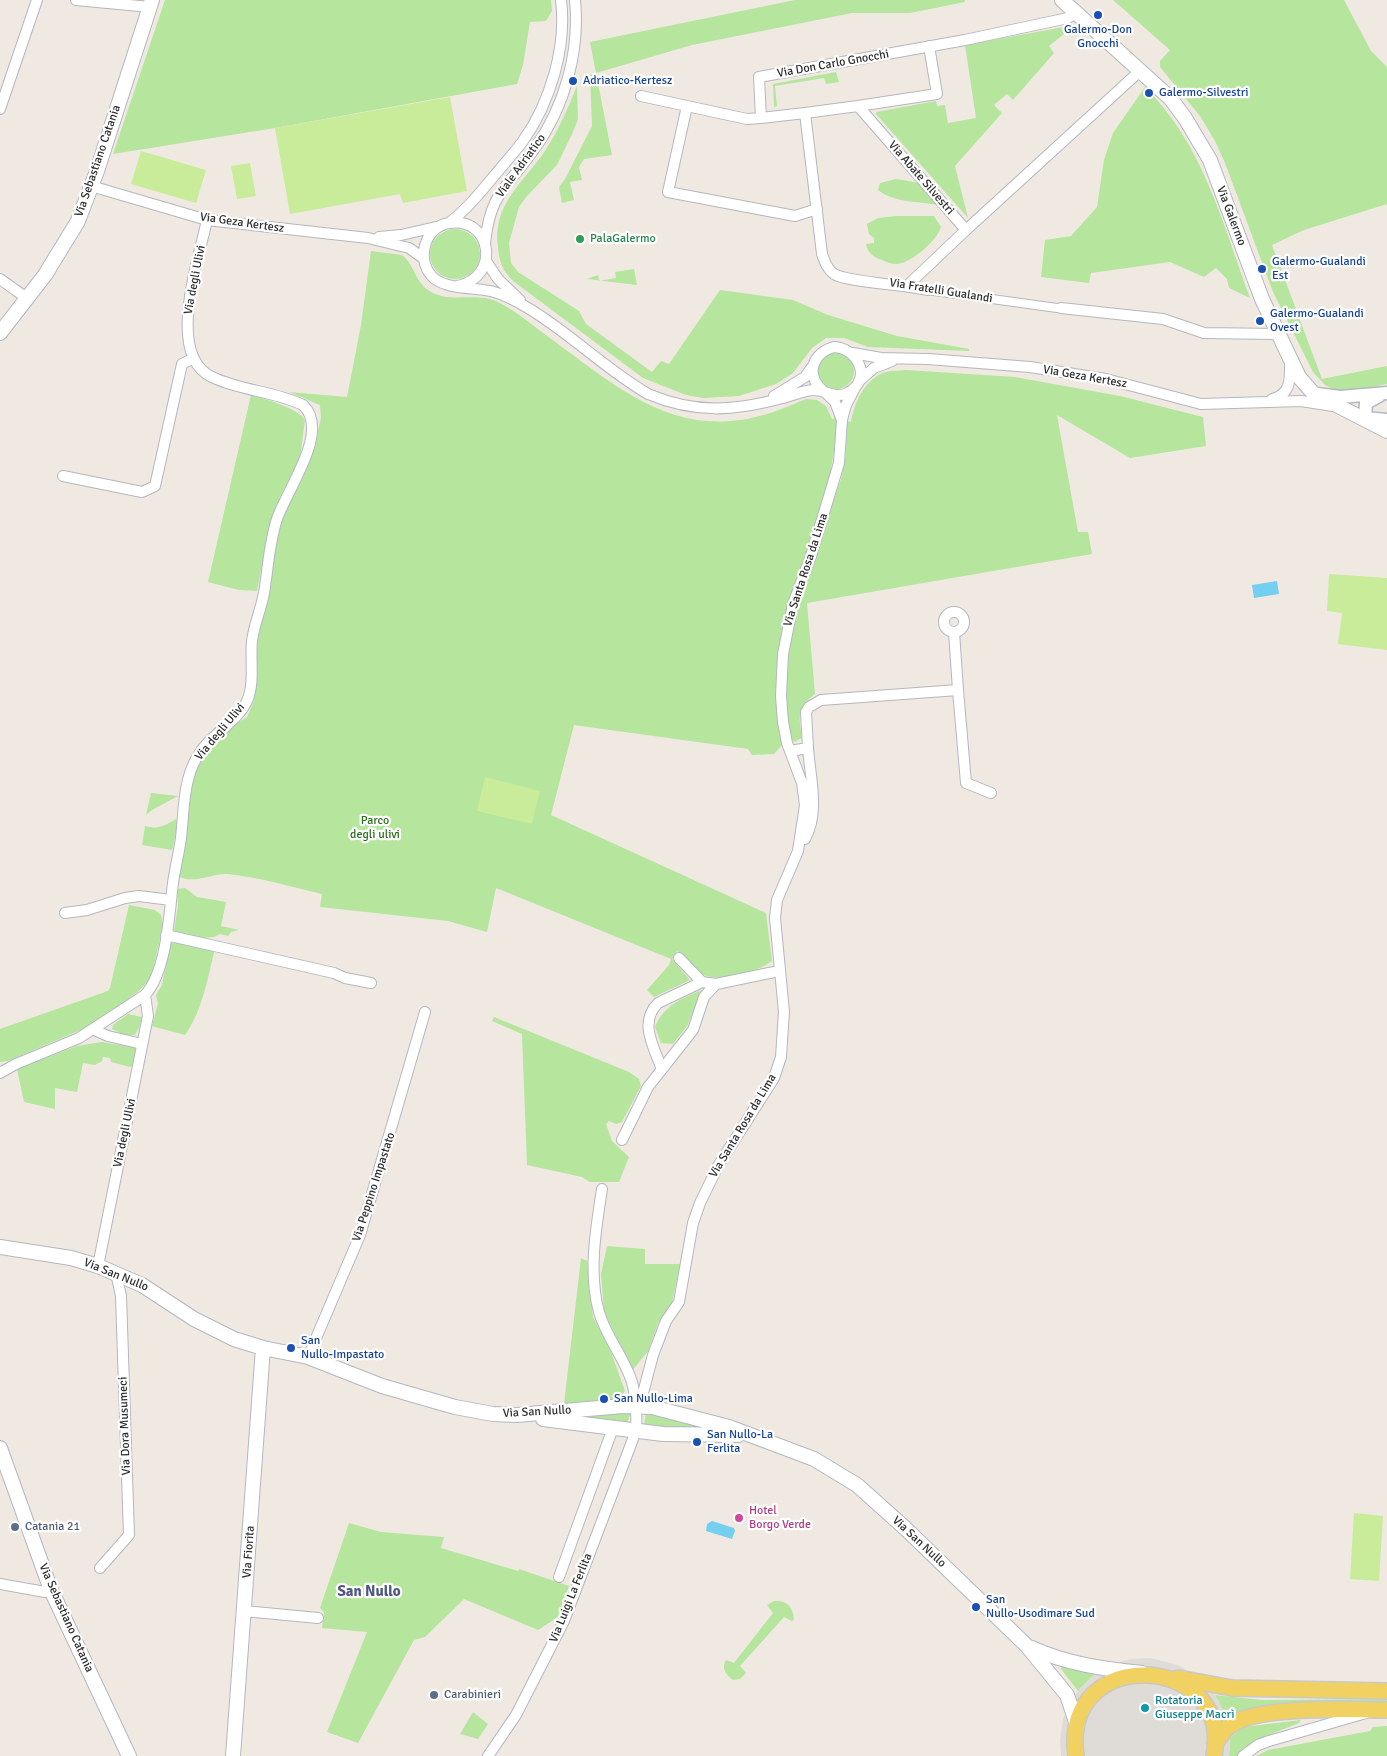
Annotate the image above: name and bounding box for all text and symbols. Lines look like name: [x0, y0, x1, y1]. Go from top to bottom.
marker: Galermo-Don Gnocchi: [1092, 9, 1104, 21]
place label: Galermo-Don Gnocchi: [1064, 23, 1132, 51]
street label: Via Don Carlo Gnocchi: [776, 47, 890, 81]
place label: Adriatico-Kertesz: [583, 74, 672, 88]
marker: Adriatico-Kertesz: [567, 75, 579, 87]
place label: Galermo-Silvestri: [1159, 86, 1249, 100]
marker: Galermo-Silvestri: [1143, 87, 1155, 99]
street label: Via Sebastiano Catania: [72, 103, 124, 219]
street label: Viale Adriatico: [493, 131, 549, 201]
street label: Via Abate Silvestri: [885, 138, 957, 218]
street label: Via Galermo: [1213, 184, 1249, 248]
street label: Via Geza Kertesz: [199, 210, 285, 236]
place label: PalaGalermo: [590, 232, 656, 246]
marker: PalaGalermo: [574, 233, 586, 245]
street label: Via degli Ulivi: [181, 244, 209, 316]
place label: Galermo-Gualandi Est: [1272, 255, 1366, 283]
marker: Galermo-Gualandi Est: [1256, 263, 1268, 275]
street label: Via Fratelli Gualandi: [888, 276, 994, 306]
place label: Galermo-Gualandi Ovest: [1270, 307, 1364, 335]
marker: Galermo-Gualandi Ovest: [1254, 315, 1266, 327]
street label: Via Geza Kertesz: [1042, 363, 1128, 391]
street label: Via Santa Rosa da Lima: [781, 511, 831, 629]
street label: Via degli Ulivi: [192, 701, 248, 763]
park label: Parco degli ulivi: [350, 814, 400, 842]
street label: Via Santa Rosa da Lima: [706, 1072, 780, 1180]
street label: Via degli Ulivi: [111, 1097, 139, 1169]
street label: Via Peppino Impastato: [350, 1131, 398, 1243]
street label: Via San Nullo: [82, 1255, 150, 1295]
place label: San Nullo-Impastato: [301, 1334, 384, 1362]
marker: San Nullo-Impastato: [285, 1342, 297, 1354]
street label: Via Dora Musumeci: [116, 1376, 134, 1476]
place label: San Nullo-Lima: [614, 1392, 693, 1406]
marker: San Nullo-Lima: [598, 1393, 610, 1405]
street label: Via San Nullo: [502, 1403, 572, 1421]
place label: San Nullo-La Ferlita: [707, 1428, 773, 1456]
marker: San Nullo-La Ferlita: [691, 1436, 703, 1448]
place label: Hotel Borgo Verde: [749, 1504, 811, 1532]
marker: Hotel Borgo Verde: [733, 1512, 745, 1524]
street label: Via San Nullo: [889, 1513, 949, 1571]
place label: Catania 21: [25, 1520, 80, 1534]
marker: Catania 21: [9, 1521, 21, 1533]
street label: Via Fiorita: [240, 1525, 258, 1579]
street label: Via Luigi La Ferlita: [547, 1551, 595, 1645]
street label: Via Sebastiano Catania: [36, 1561, 96, 1675]
district label: San Nullo: [337, 1583, 401, 1601]
place label: San Nullo-Usodimare Sud: [986, 1593, 1095, 1621]
marker: San Nullo-Usodimare Sud: [970, 1601, 982, 1613]
place label: Carabinieri: [444, 1688, 501, 1702]
marker: Carabinieri: [428, 1689, 440, 1701]
place label: Rotatoria Giuseppe Macrì: [1155, 1694, 1234, 1722]
marker: Rotatoria Giuseppe Macrì: [1139, 1702, 1151, 1714]

